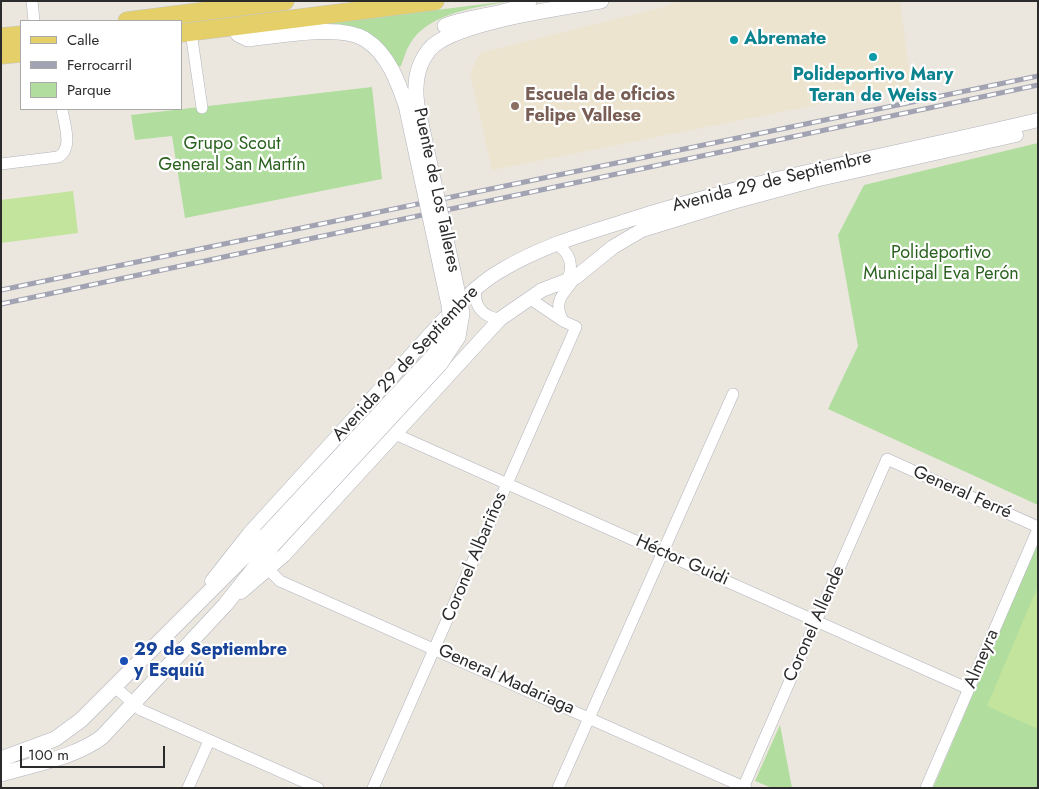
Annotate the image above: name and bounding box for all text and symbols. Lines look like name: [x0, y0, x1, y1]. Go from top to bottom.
legend: [20, 20, 182, 110]
text: Calle: [67, 29, 99, 51]
place label: Abremate: [744, 29, 826, 51]
marker: Abremate: [728, 34, 740, 46]
marker: Polideportivo Mary Teran de Weiss: [867, 51, 879, 63]
text: Ferrocarril: [67, 54, 132, 76]
place label: Polideportivo Mary Teran de Weiss: [793, 65, 953, 108]
text: Parque: [67, 79, 111, 101]
place label: Escuela de oficios Felipe Vallese: [525, 85, 675, 128]
marker: Escuela de oficios Felipe Vallese: [509, 100, 521, 112]
street label: Puente de Los Talleres: [408, 106, 464, 274]
park label: Grupo Scout General San Martín: [158, 134, 306, 176]
street label: Avenida 29 de Septiembre: [670, 147, 874, 217]
park label: Polideportivo Municipal Eva Perón: [863, 243, 1019, 286]
street label: Avenida 29 de Septiembre: [328, 282, 484, 446]
street label: General Ferré: [909, 462, 1015, 524]
street label: Coronel Albariños: [438, 489, 512, 625]
street label: Héctor Guidi: [632, 531, 732, 591]
street label: Coronel Allende: [780, 563, 850, 685]
street label: Almeyra: [960, 626, 1004, 692]
place label: 29 de Septiembre y Esquiú: [134, 640, 287, 682]
street label: General Madariaga: [435, 640, 577, 720]
marker: 29 de Septiembre y Esquiú: [118, 655, 130, 667]
scale bar: [22, 736, 168, 768]
text: 100 m: [28, 744, 69, 766]

